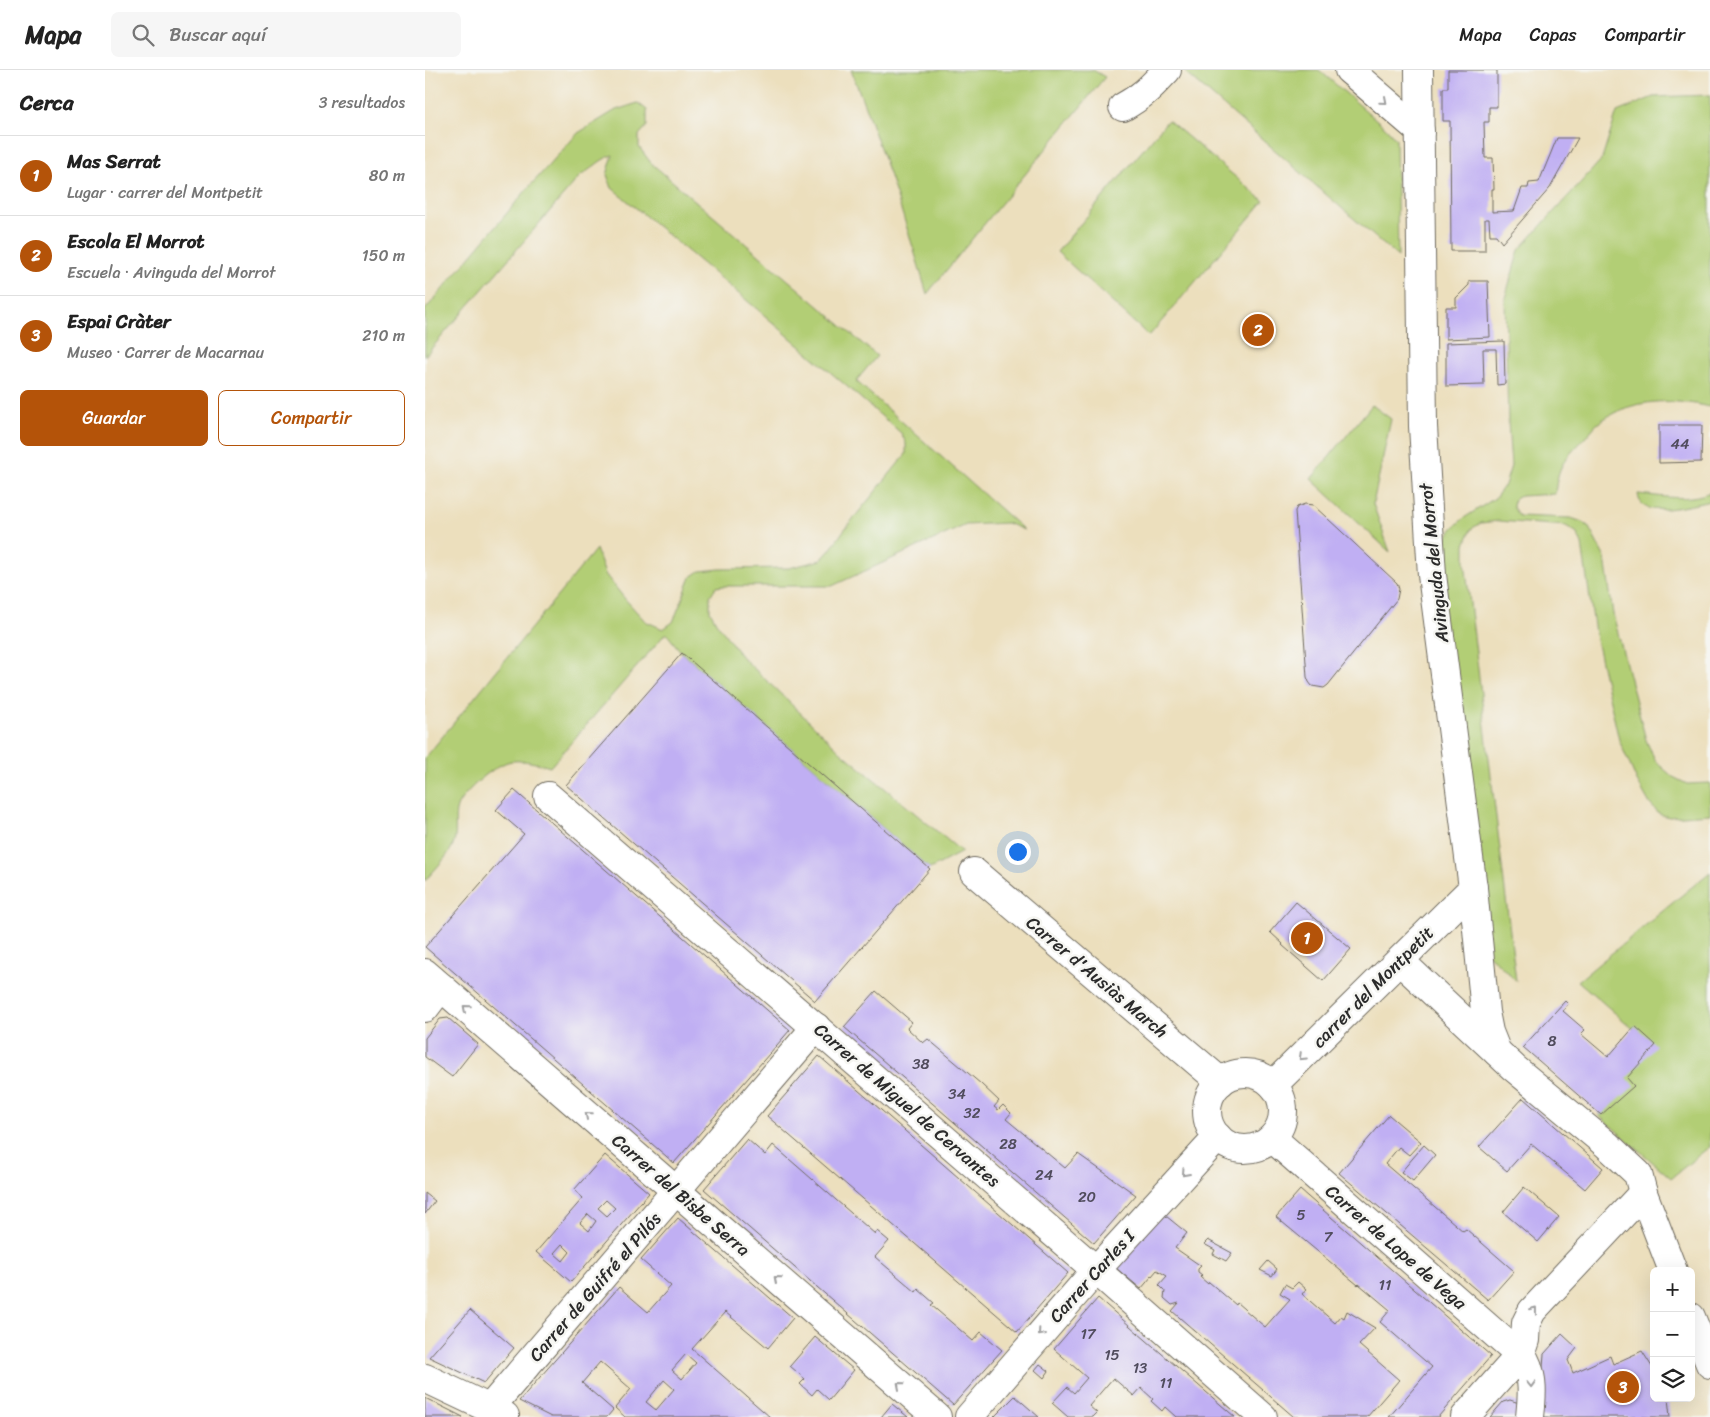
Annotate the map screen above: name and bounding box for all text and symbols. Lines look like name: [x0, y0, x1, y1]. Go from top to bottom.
search box: [111, 12, 461, 57]
text: Mapa: [25, 14, 81, 56]
text: Buscar aquí: [169, 18, 266, 51]
text: Mapa: [1459, 19, 1502, 51]
text: Capas: [1530, 19, 1577, 51]
text: Compartir: [1605, 19, 1685, 51]
icon: search: [129, 21, 157, 49]
text: Cerca: [20, 84, 74, 122]
text: 3 resultados: [319, 88, 405, 117]
one-way arrow: [1378, 95, 1387, 103]
text: Mas Serrat: [67, 145, 161, 178]
text: 1: [33, 161, 39, 190]
text: 80 m: [369, 161, 405, 190]
text: Lugar · carrer del Montpetit: [67, 178, 263, 207]
text: Escola El Morrot: [67, 225, 205, 258]
text: 2: [31, 241, 41, 270]
text: 150 m: [362, 241, 405, 270]
text: Escuela · Avinguda del Morrot: [67, 258, 276, 287]
text: Espai Cràter: [67, 305, 170, 338]
pin: 2: [1242, 311, 1274, 349]
text: 3: [32, 321, 40, 350]
text: 210 m: [362, 321, 405, 350]
text: Museo · Carrer de Macarnau: [67, 338, 264, 367]
button: Guardar: [20, 390, 208, 446]
button: Compartir: [218, 390, 405, 446]
house number: 44: [1671, 431, 1689, 457]
street label: Avinguda del Morrot: [1410, 481, 1458, 645]
your location: [1005, 839, 1031, 865]
street label: Carrer d'Ausiàs March: [1019, 908, 1175, 1046]
street label: carrer del Montpetit: [1304, 918, 1442, 1056]
pin: 1: [1291, 919, 1323, 957]
one-way arrow: [462, 1005, 471, 1014]
street label: Carrer de Miguel de Cervantes: [806, 1015, 1008, 1196]
house number: 8: [1547, 1028, 1557, 1054]
house number: 38: [912, 1051, 930, 1077]
one-way arrow: [1298, 1051, 1307, 1060]
house number: 34: [948, 1081, 966, 1107]
house number: 32: [964, 1100, 981, 1126]
one-way arrow: [585, 1112, 594, 1121]
street label: Carrer del Bisbe Serra: [604, 1125, 758, 1265]
house number: 28: [999, 1131, 1017, 1157]
house number: 24: [1035, 1162, 1053, 1188]
one-way arrow: [1182, 1168, 1191, 1177]
street label: Carrer de Lope de Vega: [1318, 1176, 1475, 1319]
house number: 20: [1078, 1184, 1096, 1210]
house number: 5: [1296, 1202, 1306, 1228]
street label: Carrer de Guifré el Pilós: [521, 1204, 670, 1369]
street label: Carrer Carles I: [1041, 1220, 1144, 1330]
house number: 7: [1324, 1224, 1334, 1250]
map controls: [1650, 1267, 1695, 1402]
button: +: [1650, 1267, 1695, 1312]
house number: 11: [1379, 1272, 1391, 1298]
one-way arrow: [774, 1276, 783, 1285]
one-way arrow: [1529, 1306, 1538, 1315]
button: −: [1650, 1312, 1695, 1357]
house number: 17: [1080, 1321, 1097, 1347]
one-way arrow: [1038, 1328, 1047, 1337]
house number: 15: [1104, 1342, 1120, 1368]
house number: 13: [1133, 1355, 1147, 1381]
button: layers: [1650, 1357, 1695, 1402]
pin: 3: [1607, 1368, 1639, 1406]
house number: 11: [1160, 1370, 1172, 1396]
one-way arrow: [1525, 1381, 1536, 1389]
one-way arrow: [897, 1382, 906, 1391]

